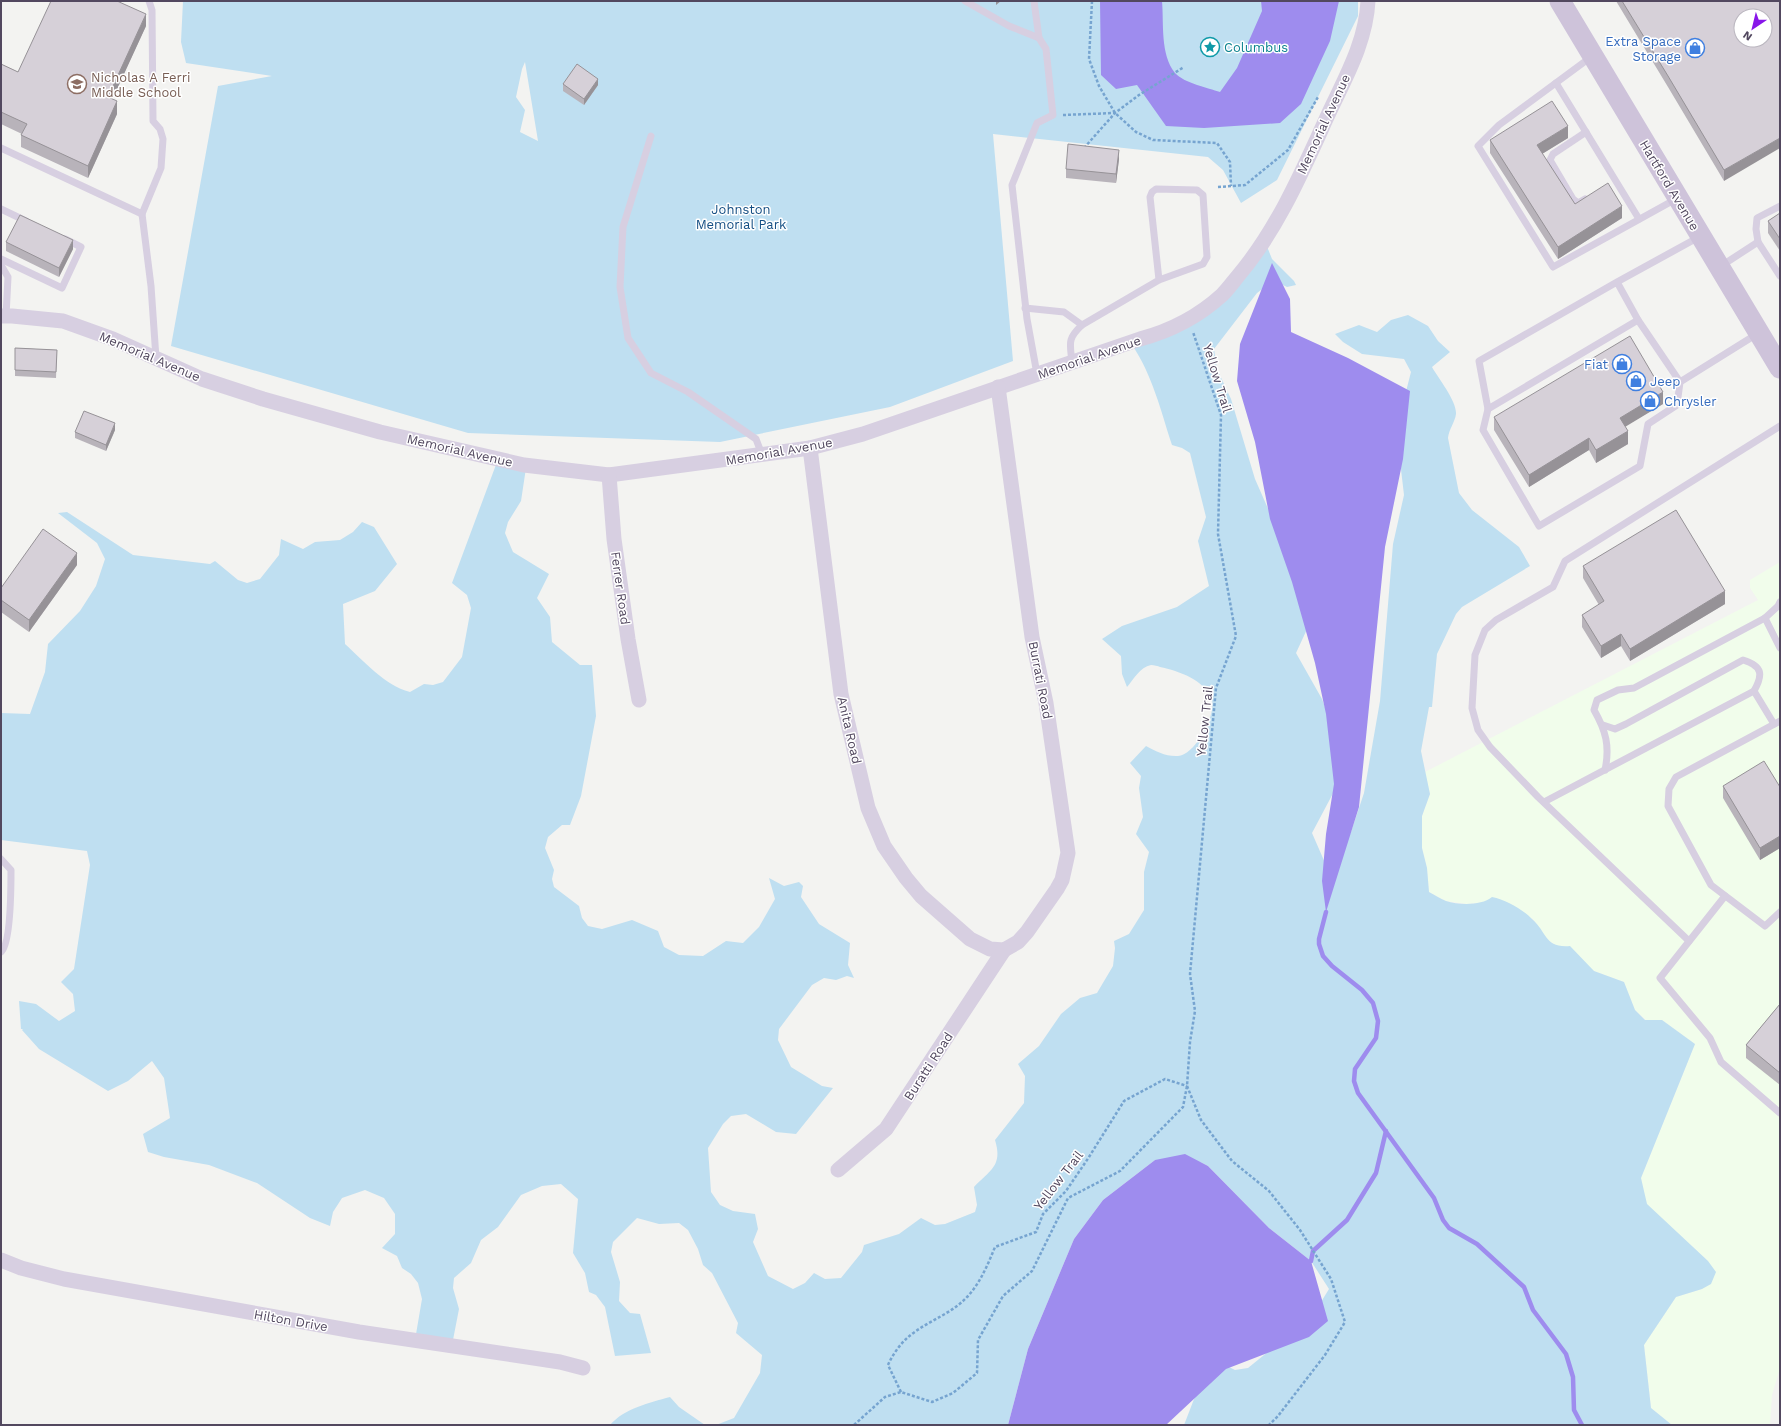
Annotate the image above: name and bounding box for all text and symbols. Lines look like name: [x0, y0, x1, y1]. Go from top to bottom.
north arrow: [1733, 8, 1773, 48]
text: N: [1740, 28, 1755, 43]
place label: Extra Space Storage: [1605, 34, 1681, 64]
place icon: Columbus: [1199, 36, 1221, 58]
shop icon: Extra Space Storage: [1684, 37, 1706, 59]
place label: Columbus: [1224, 40, 1288, 55]
place label: Nicholas A Ferri Middle School: [91, 70, 191, 100]
street label: Memorial Avenue: [1294, 72, 1353, 176]
school or university icon: Nicholas A Ferri Middle School: [66, 73, 88, 95]
street label: Hartford Avenue: [1637, 137, 1702, 233]
park label: Johnston Memorial Park: [696, 202, 787, 232]
street label: Memorial Avenue: [97, 328, 203, 385]
street label: Memorial Avenue: [1036, 333, 1143, 382]
street label: Yellow Trail: [1200, 342, 1235, 414]
shop icon: Fiat: [1611, 353, 1633, 375]
place label: Fiat: [1584, 357, 1609, 372]
shop icon: Jeep: [1625, 370, 1647, 392]
place label: Jeep: [1650, 374, 1680, 389]
shop icon: Chrysler: [1639, 390, 1661, 412]
place label: Chrysler: [1664, 394, 1716, 409]
street label: Memorial Avenue: [405, 431, 514, 470]
street label: Memorial Avenue: [724, 435, 834, 468]
street label: Ferrer Road: [608, 550, 633, 626]
street label: Burrati Road: [1026, 640, 1055, 720]
street label: Yellow Trail: [1193, 685, 1216, 757]
street label: Anita Road: [834, 695, 865, 765]
street label: Buratti Road: [901, 1029, 956, 1103]
street label: Yellow Trail: [1031, 1148, 1086, 1213]
street label: Hilton Drive: [253, 1307, 329, 1334]

